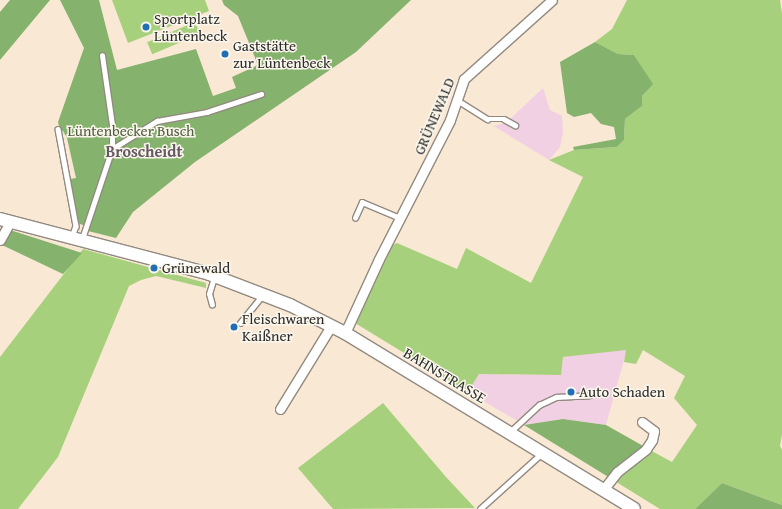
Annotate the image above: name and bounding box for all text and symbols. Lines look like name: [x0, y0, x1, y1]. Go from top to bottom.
place label: Sportplatz Lüntenbeck: [154, 9, 227, 44]
marker: Sportplatz Lüntenbeck: [141, 22, 151, 32]
place label: Gaststätte zur Lüntenbeck: [233, 36, 331, 71]
marker: Gaststätte zur Lüntenbeck: [220, 49, 230, 59]
street label: GRÜNEWALD: [410, 75, 458, 157]
park label: Lüntenbecker Busch: [67, 122, 195, 140]
district label: Broscheidt: [105, 141, 183, 161]
place label: Grünewald: [162, 259, 230, 277]
marker: Grünewald: [149, 263, 159, 273]
place label: Fleischwaren Kaißner: [242, 309, 325, 344]
marker: Fleischwaren Kaißner: [229, 322, 239, 332]
street label: BAHNSTRASSE: [400, 343, 490, 407]
place label: Auto Schaden: [579, 383, 665, 401]
marker: Auto Schaden: [566, 387, 576, 397]

